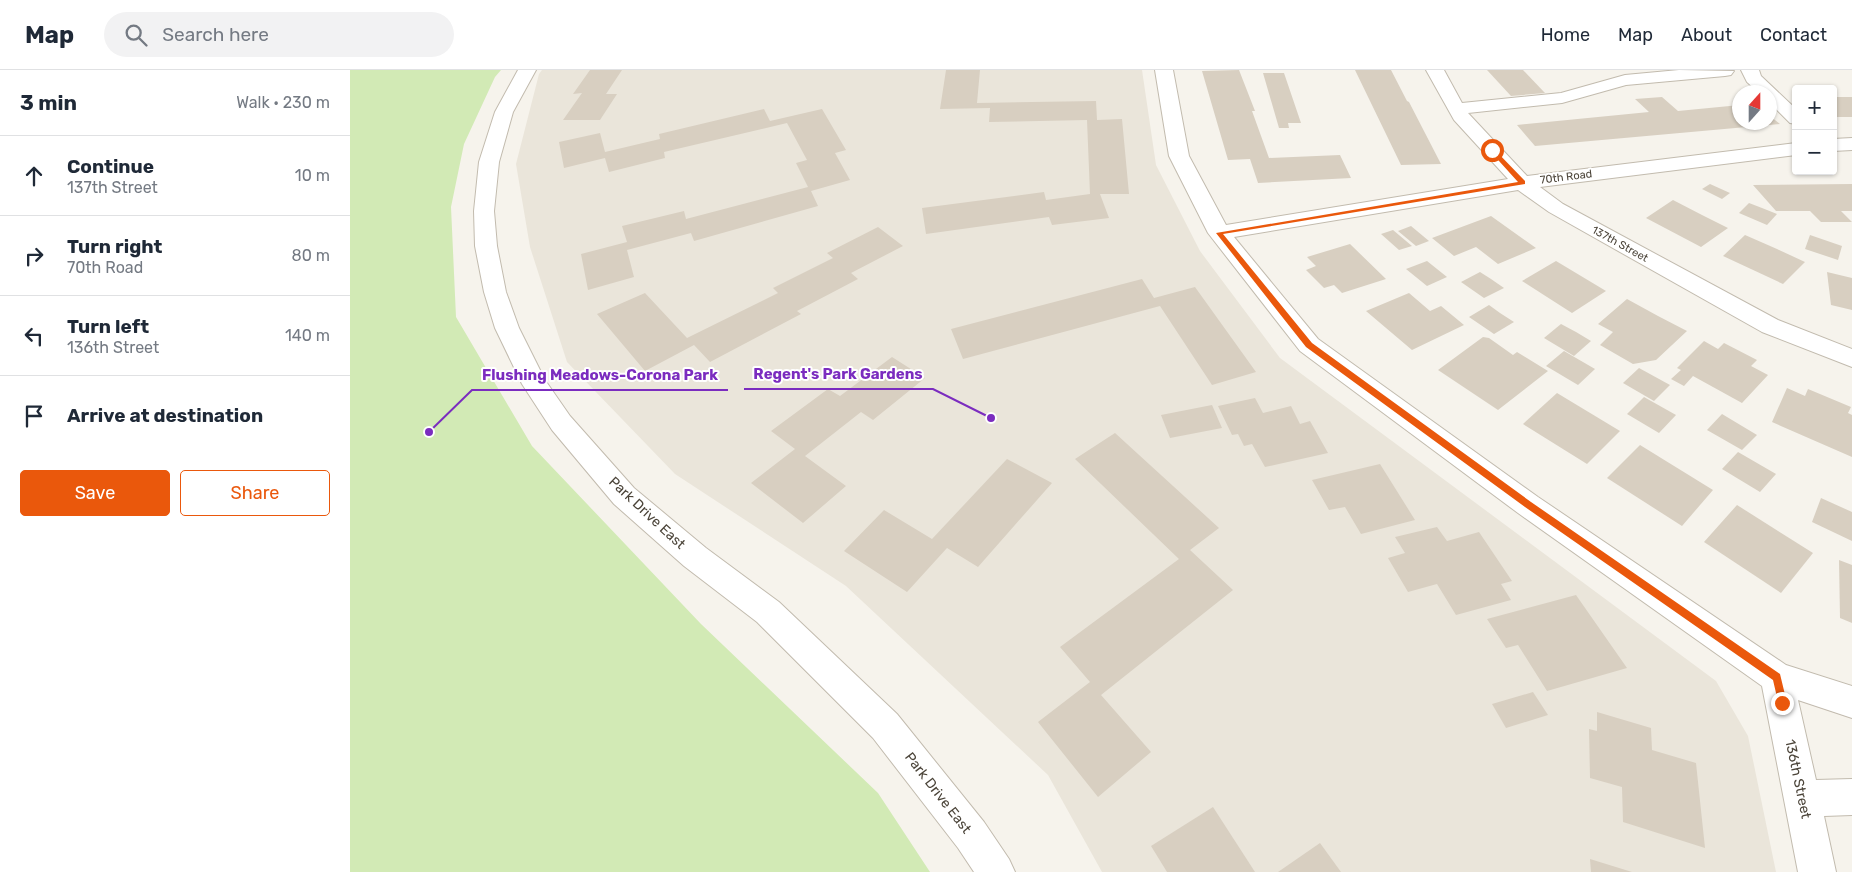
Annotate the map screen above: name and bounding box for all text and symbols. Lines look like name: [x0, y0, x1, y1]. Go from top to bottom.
search box: [104, 12, 454, 57]
text: Map: [25, 21, 74, 49]
icon: search: [122, 21, 150, 49]
text: Search here: [162, 23, 269, 46]
text: Home: [1541, 24, 1590, 46]
text: Map: [1618, 24, 1653, 46]
text: About: [1681, 24, 1732, 46]
text: Contact: [1760, 24, 1827, 46]
north arrow: [1732, 85, 1777, 130]
map controls: [1792, 85, 1837, 175]
button: +: [1792, 85, 1837, 130]
text: 3 min: [20, 90, 77, 115]
text: Walk · 230 m: [236, 93, 330, 112]
button: −: [1792, 130, 1837, 175]
route start: [1481, 139, 1504, 162]
text: Continue: [67, 155, 154, 178]
icon: ahead: [20, 162, 48, 190]
text: 10 m: [295, 166, 330, 185]
street label: 70th Road: [1539, 167, 1593, 187]
text: 137th Street: [67, 178, 158, 197]
street label: 137th Street: [1590, 223, 1651, 265]
text: Turn right: [67, 235, 162, 258]
icon: right: [20, 242, 48, 270]
text: 80 m: [292, 246, 330, 265]
text: 70th Road: [67, 258, 143, 277]
text: Turn left: [67, 315, 149, 338]
icon: left: [20, 322, 48, 350]
text: 140 m: [285, 326, 330, 345]
text: 136th Street: [67, 338, 159, 357]
callout: Regent's Park Gardens: [744, 359, 933, 389]
callout: Flushing Meadows-Corona Park: [472, 360, 728, 390]
text: Regent's Park Gardens: [753, 365, 923, 383]
text: Flushing Meadows-Corona Park: [482, 366, 718, 384]
icon: arrive: [20, 402, 48, 430]
text: Arrive at destination: [67, 404, 263, 427]
button: Save: [20, 470, 170, 516]
button: Share: [180, 470, 330, 516]
street label: Park Drive East: [605, 473, 689, 553]
route end: [1771, 692, 1794, 715]
street label: 136th Street: [1781, 738, 1815, 821]
street label: Park Drive East: [901, 749, 975, 837]

